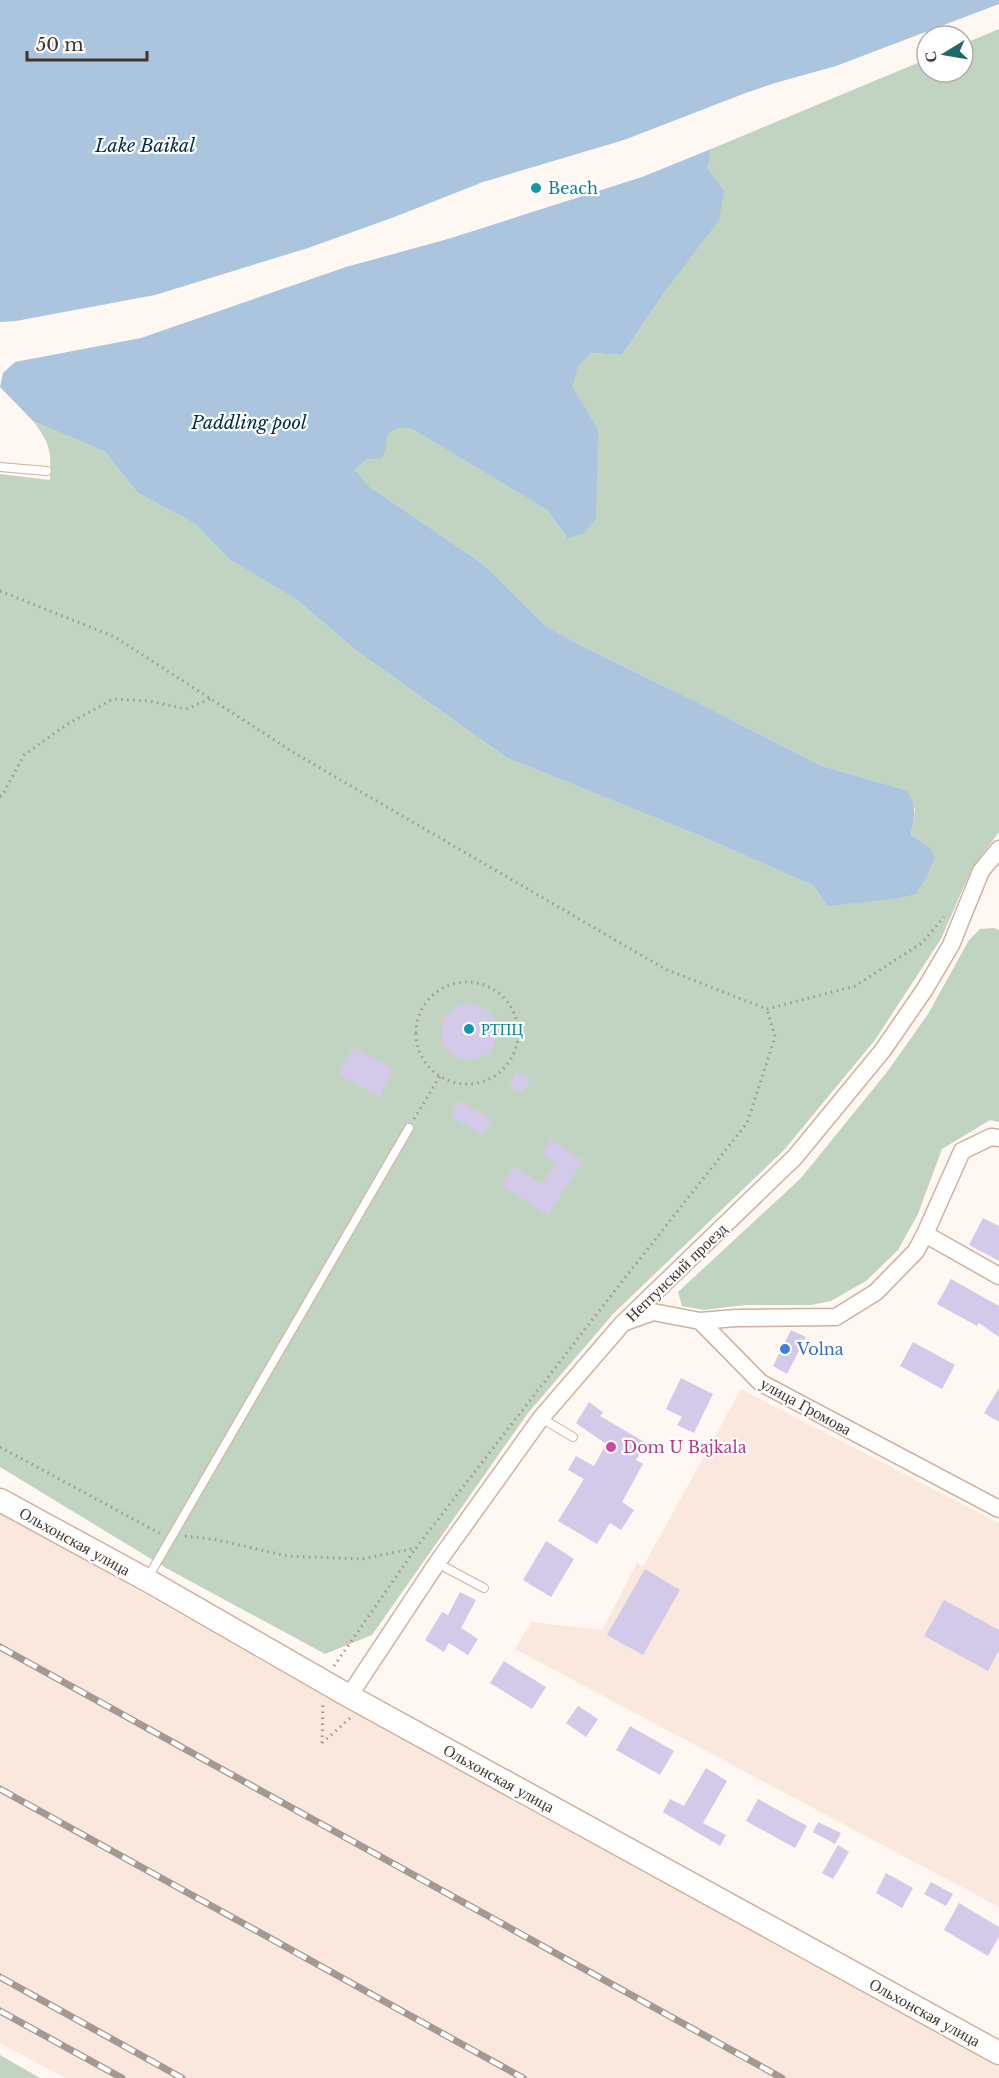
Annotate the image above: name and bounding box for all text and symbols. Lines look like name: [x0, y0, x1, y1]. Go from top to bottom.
scale bar: [27, 24, 147, 62]
north arrow: [915, 24, 975, 84]
text: 50 m: [36, 34, 84, 56]
text: С: [919, 49, 941, 64]
water label: Lake Baikal: [94, 135, 195, 157]
place label: Beach: [548, 178, 598, 198]
marker: Beach: [529, 181, 543, 195]
water label: Paddling pool: [190, 412, 307, 434]
place label: РТПЦ: [481, 1019, 523, 1039]
marker: РТПЦ: [462, 1022, 476, 1036]
street label: Нептунский проезд: [621, 1218, 731, 1326]
place label: Volna: [796, 1339, 844, 1359]
marker: Volna: [778, 1342, 792, 1356]
street label: улица Громова: [757, 1373, 855, 1439]
place label: Dom U Bajkala: [623, 1437, 747, 1457]
marker: Dom U Bajkala: [604, 1440, 618, 1454]
street label: Ольхонская улица: [16, 1502, 134, 1580]
street label: Ольхонская улица: [440, 1739, 558, 1817]
street label: Ольхонская улица: [866, 1973, 984, 2051]

